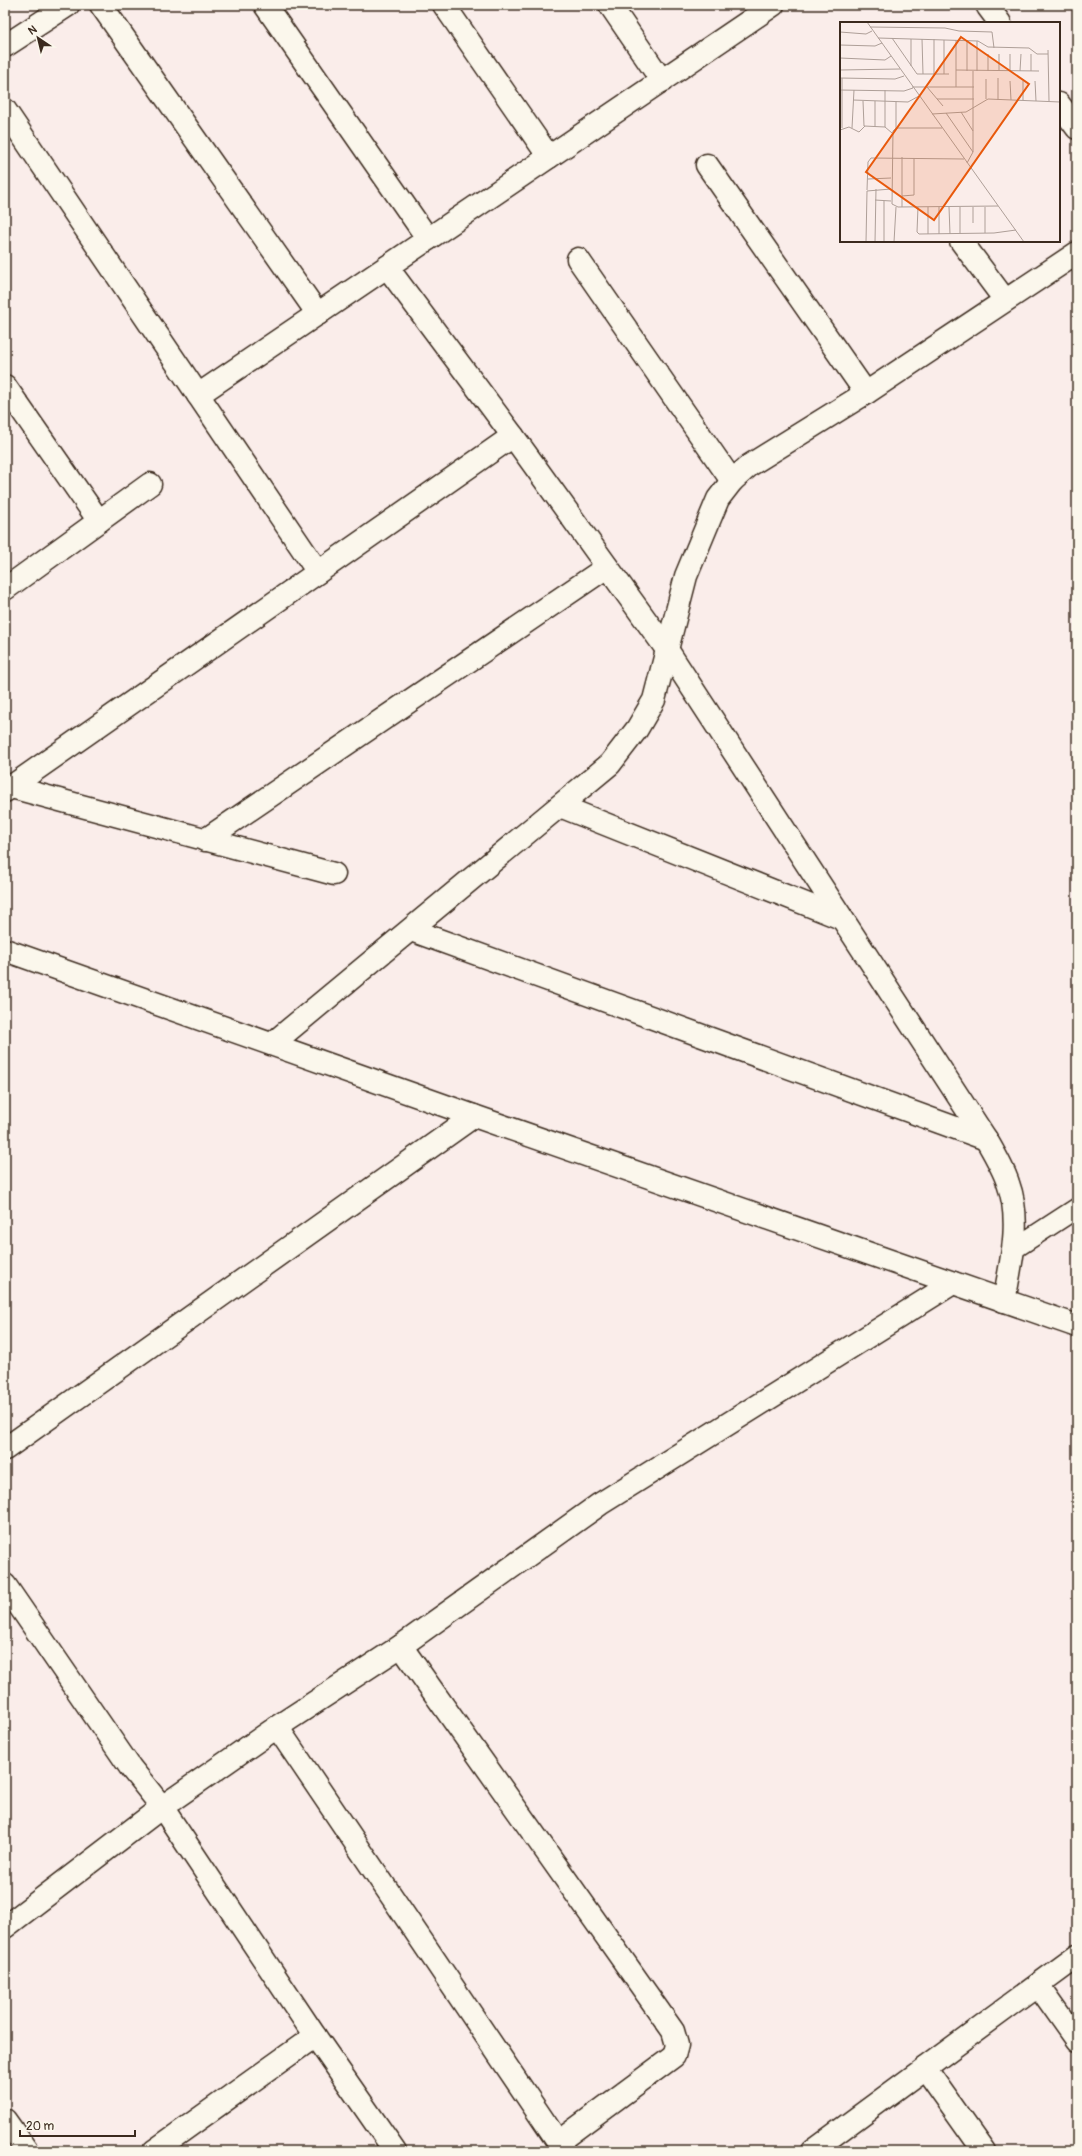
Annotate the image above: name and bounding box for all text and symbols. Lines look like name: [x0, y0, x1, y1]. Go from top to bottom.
north arrow: [18, 18, 58, 58]
text: N: [26, 22, 40, 38]
inset map: [840, 22, 1060, 242]
scale bar: [20, 2112, 135, 2138]
text: 20 m: [26, 2119, 55, 2134]

